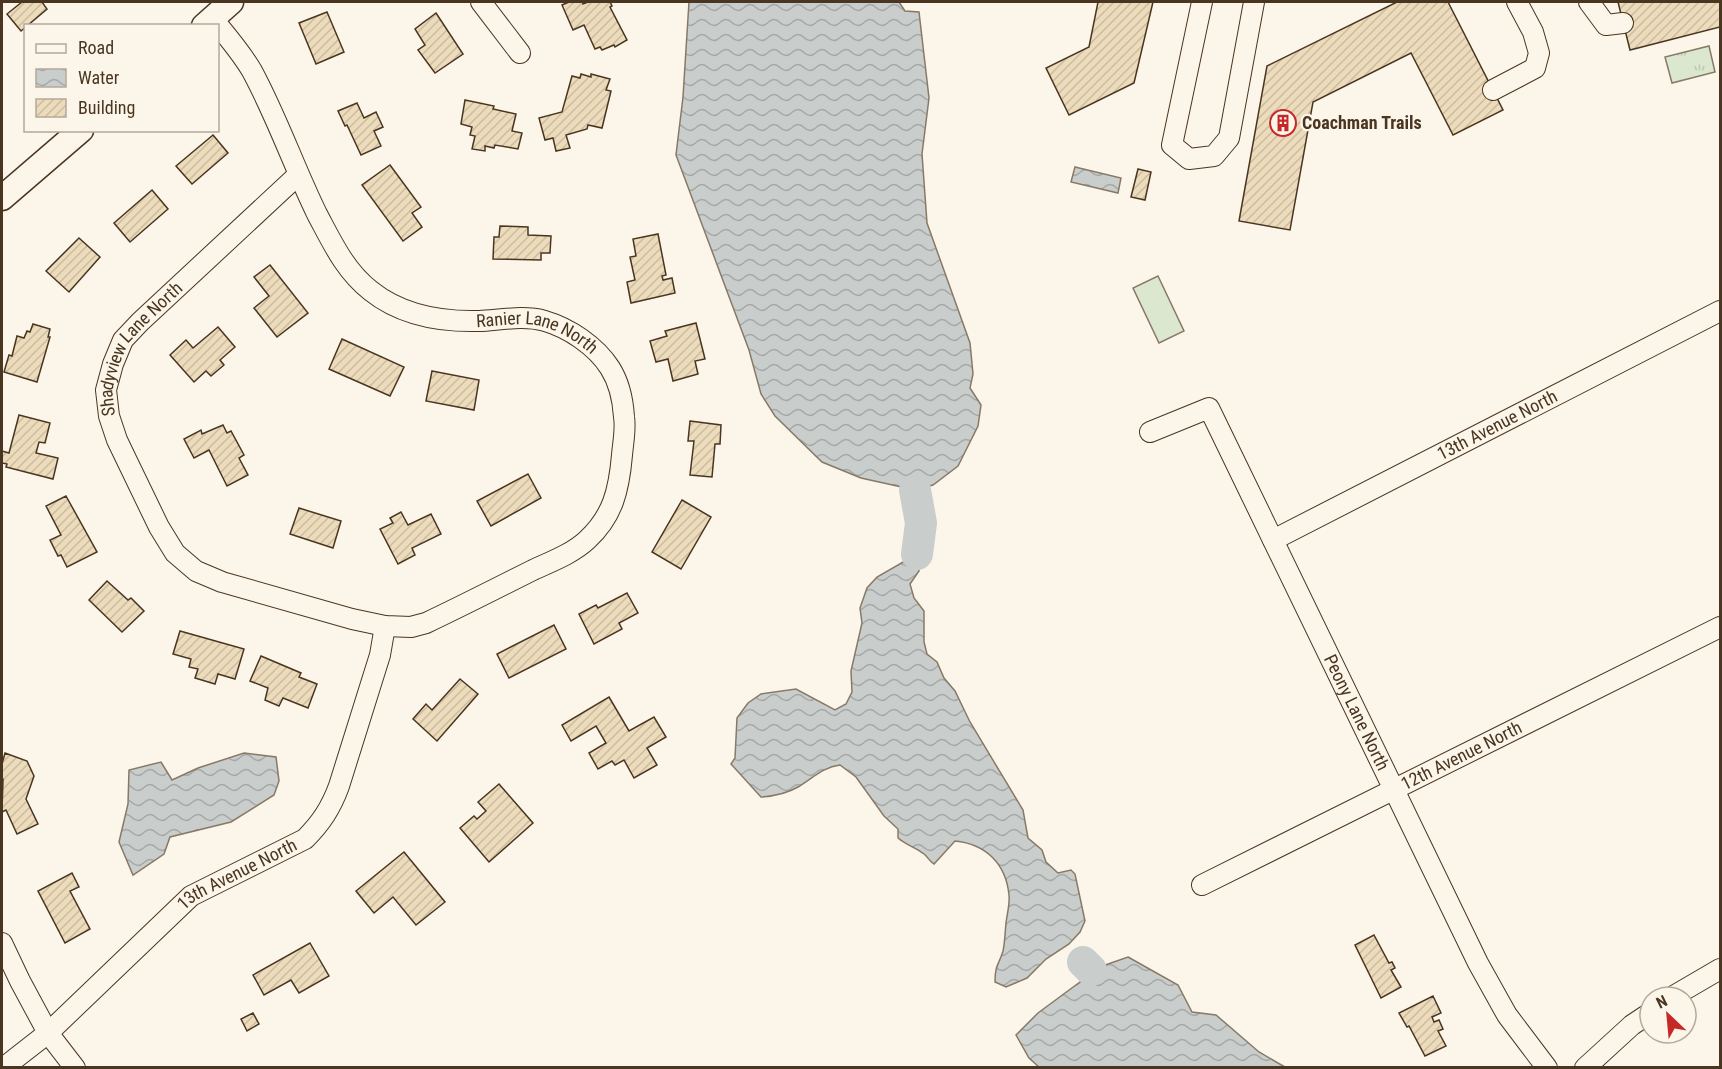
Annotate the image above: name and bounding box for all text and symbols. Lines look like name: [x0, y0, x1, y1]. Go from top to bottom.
legend: [24, 24, 219, 132]
text: Road: [78, 37, 114, 58]
text: Water: [78, 67, 120, 88]
text: Building: [78, 97, 135, 118]
building icon: Coachman Trails: [1268, 108, 1298, 138]
place label: Coachman Trails: [1302, 112, 1422, 133]
street label: Shadyview Lane North: [95, 277, 186, 417]
street label: Ranier Lane North: [476, 307, 603, 358]
street label: 13th Avenue North: [1433, 385, 1561, 464]
street label: Peony Lane North: [1320, 651, 1394, 774]
street label: 12th Avenue North: [1398, 716, 1525, 794]
street label: 13th Avenue North: [172, 834, 300, 914]
north arrow: [1638, 985, 1698, 1045]
text: N: [1653, 991, 1670, 1013]

